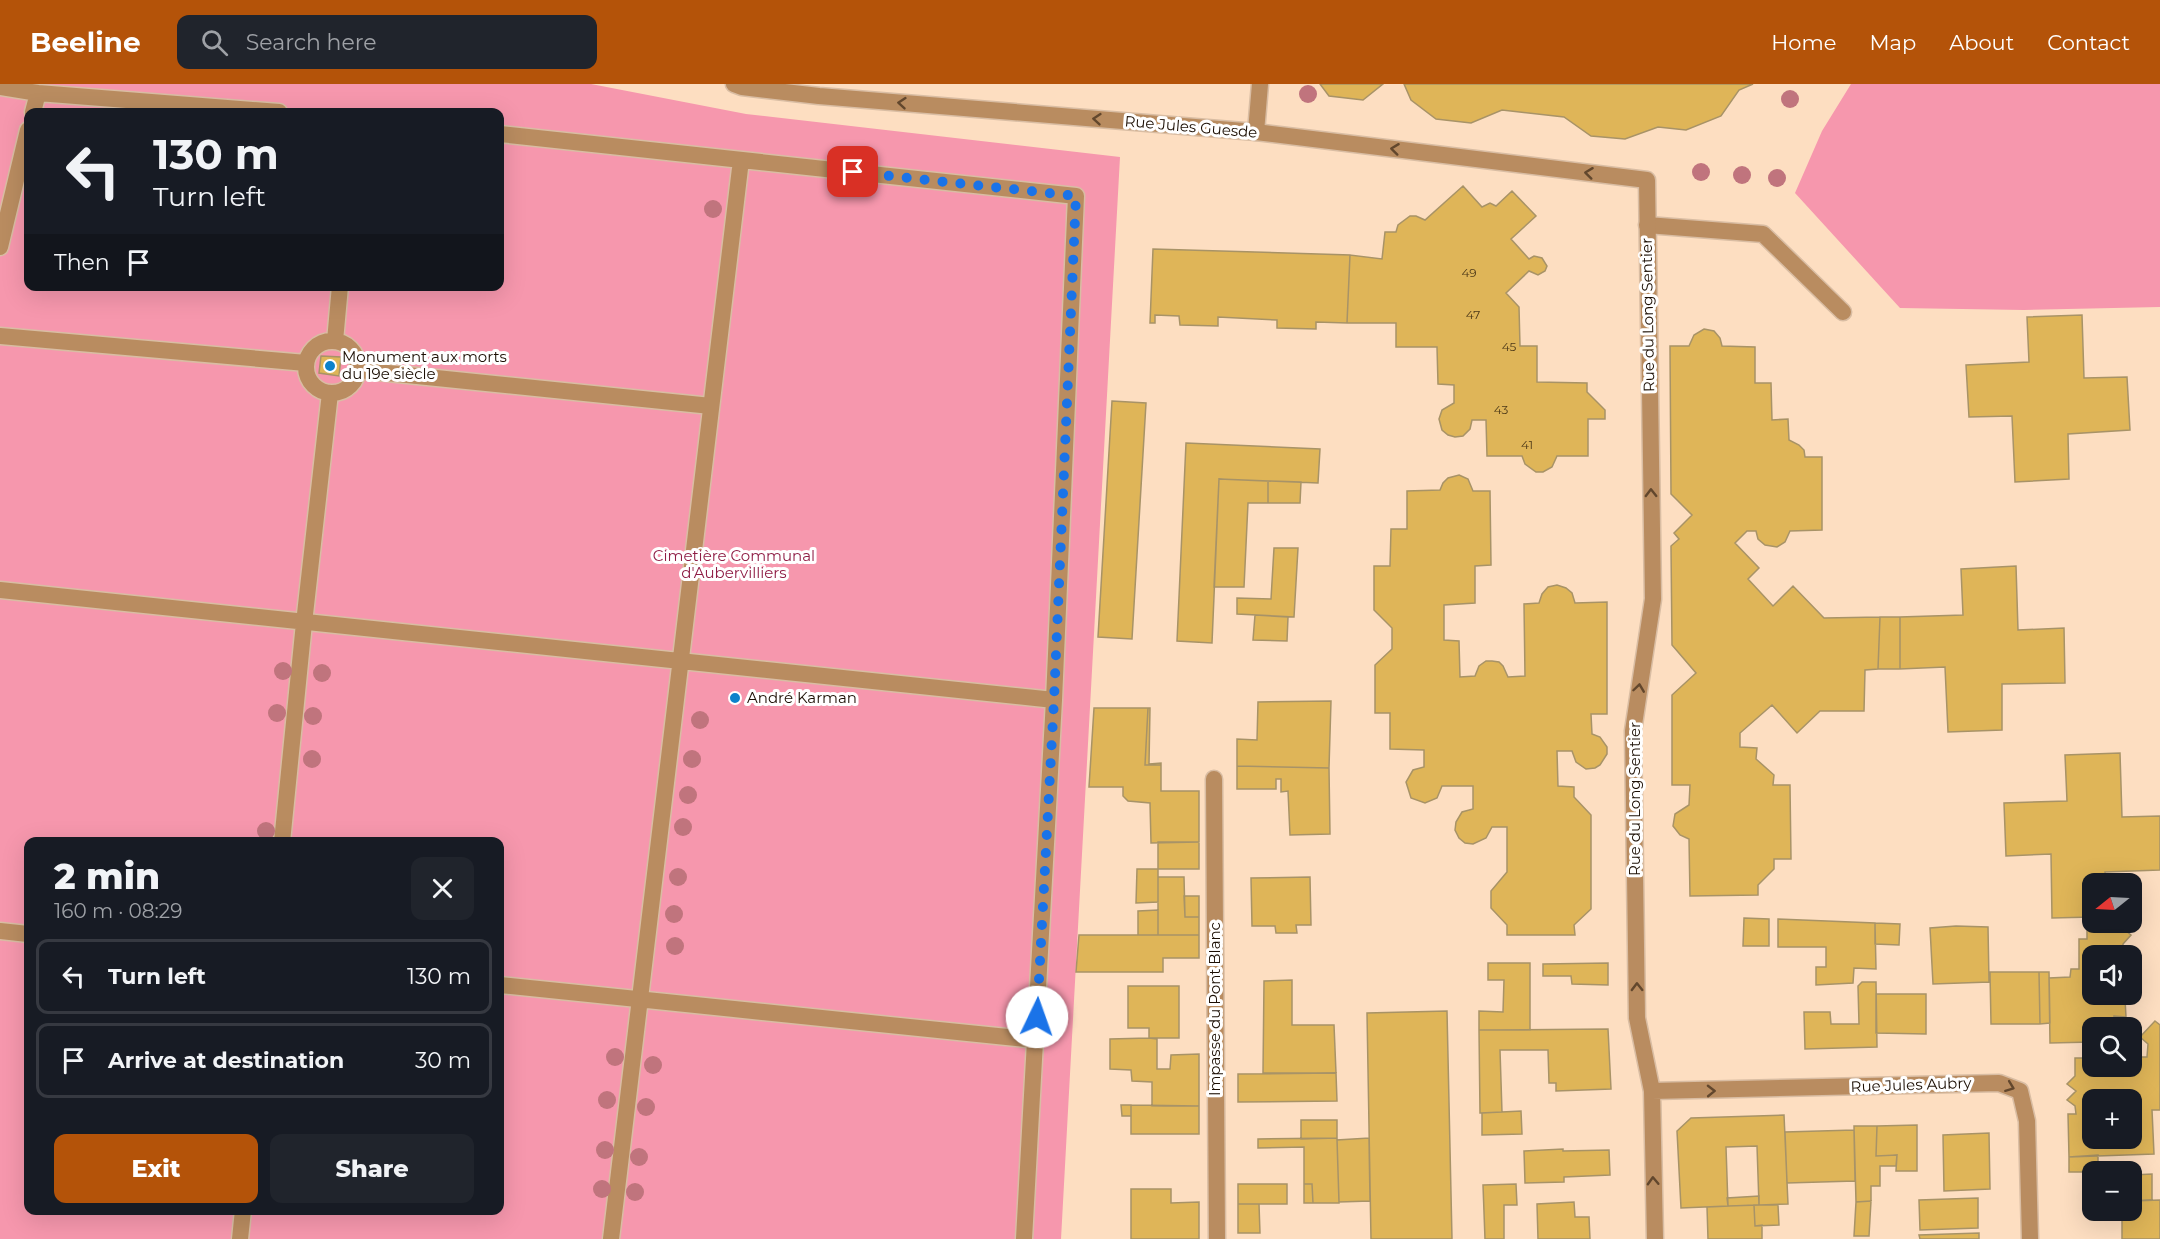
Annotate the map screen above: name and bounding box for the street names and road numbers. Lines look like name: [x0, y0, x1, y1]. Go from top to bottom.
street label: Rue Jules Guesde: [1124, 111, 1258, 142]
street label: Rue du Long Sentier: [1637, 238, 1658, 392]
street label: Rue du Long Sentier: [1625, 722, 1644, 876]
street label: Impasse du Pont Blanc: [1205, 922, 1224, 1096]
street label: Rue Jules Aubry: [1850, 1073, 1973, 1096]

